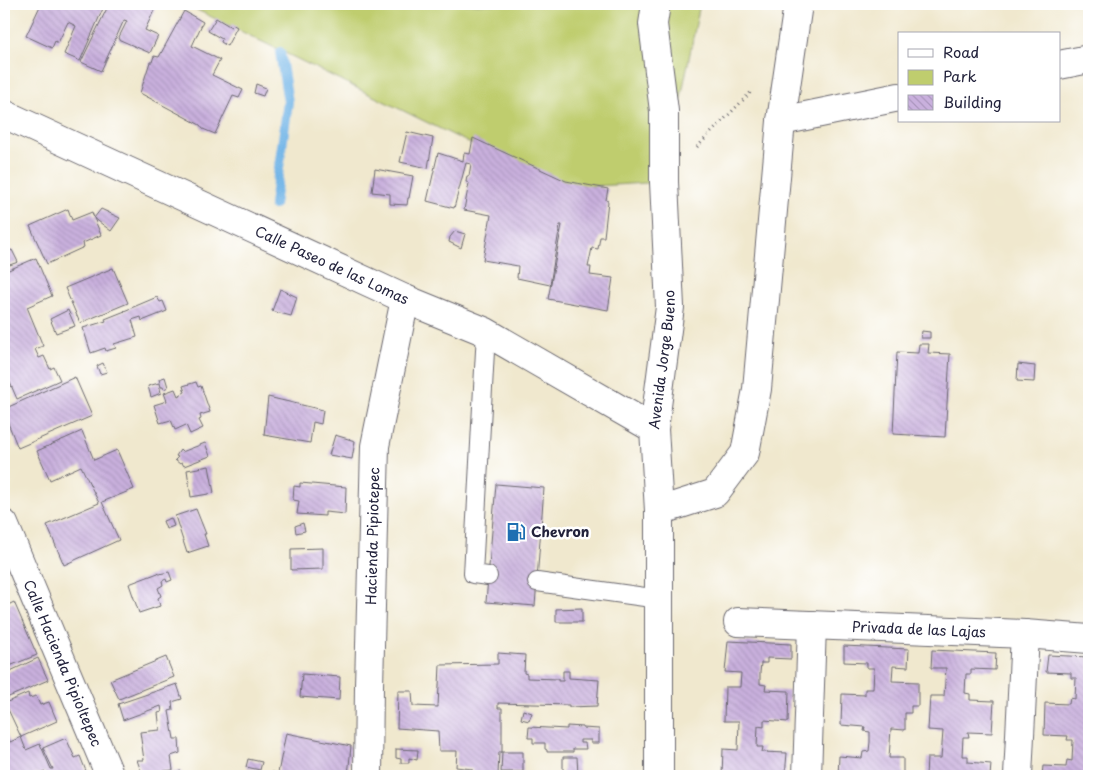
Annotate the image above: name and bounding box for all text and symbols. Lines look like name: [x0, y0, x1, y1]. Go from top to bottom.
legend: [898, 32, 1060, 122]
text: Road: [943, 40, 979, 63]
text: Park: [943, 64, 977, 87]
text: Building: [943, 90, 1002, 113]
street label: Calle Paseo de las Lomas: [252, 220, 412, 309]
street label: Avenida Jorge Bueno: [643, 289, 680, 430]
street label: Hacienda Pipiotepec: [360, 467, 384, 605]
fuel station icon: Chevron: [505, 521, 527, 543]
place label: Chevron: [531, 521, 589, 542]
street label: Calle Hacienda Pipioltepec: [19, 576, 107, 750]
street label: Privada de las Lajas: [852, 616, 986, 642]

